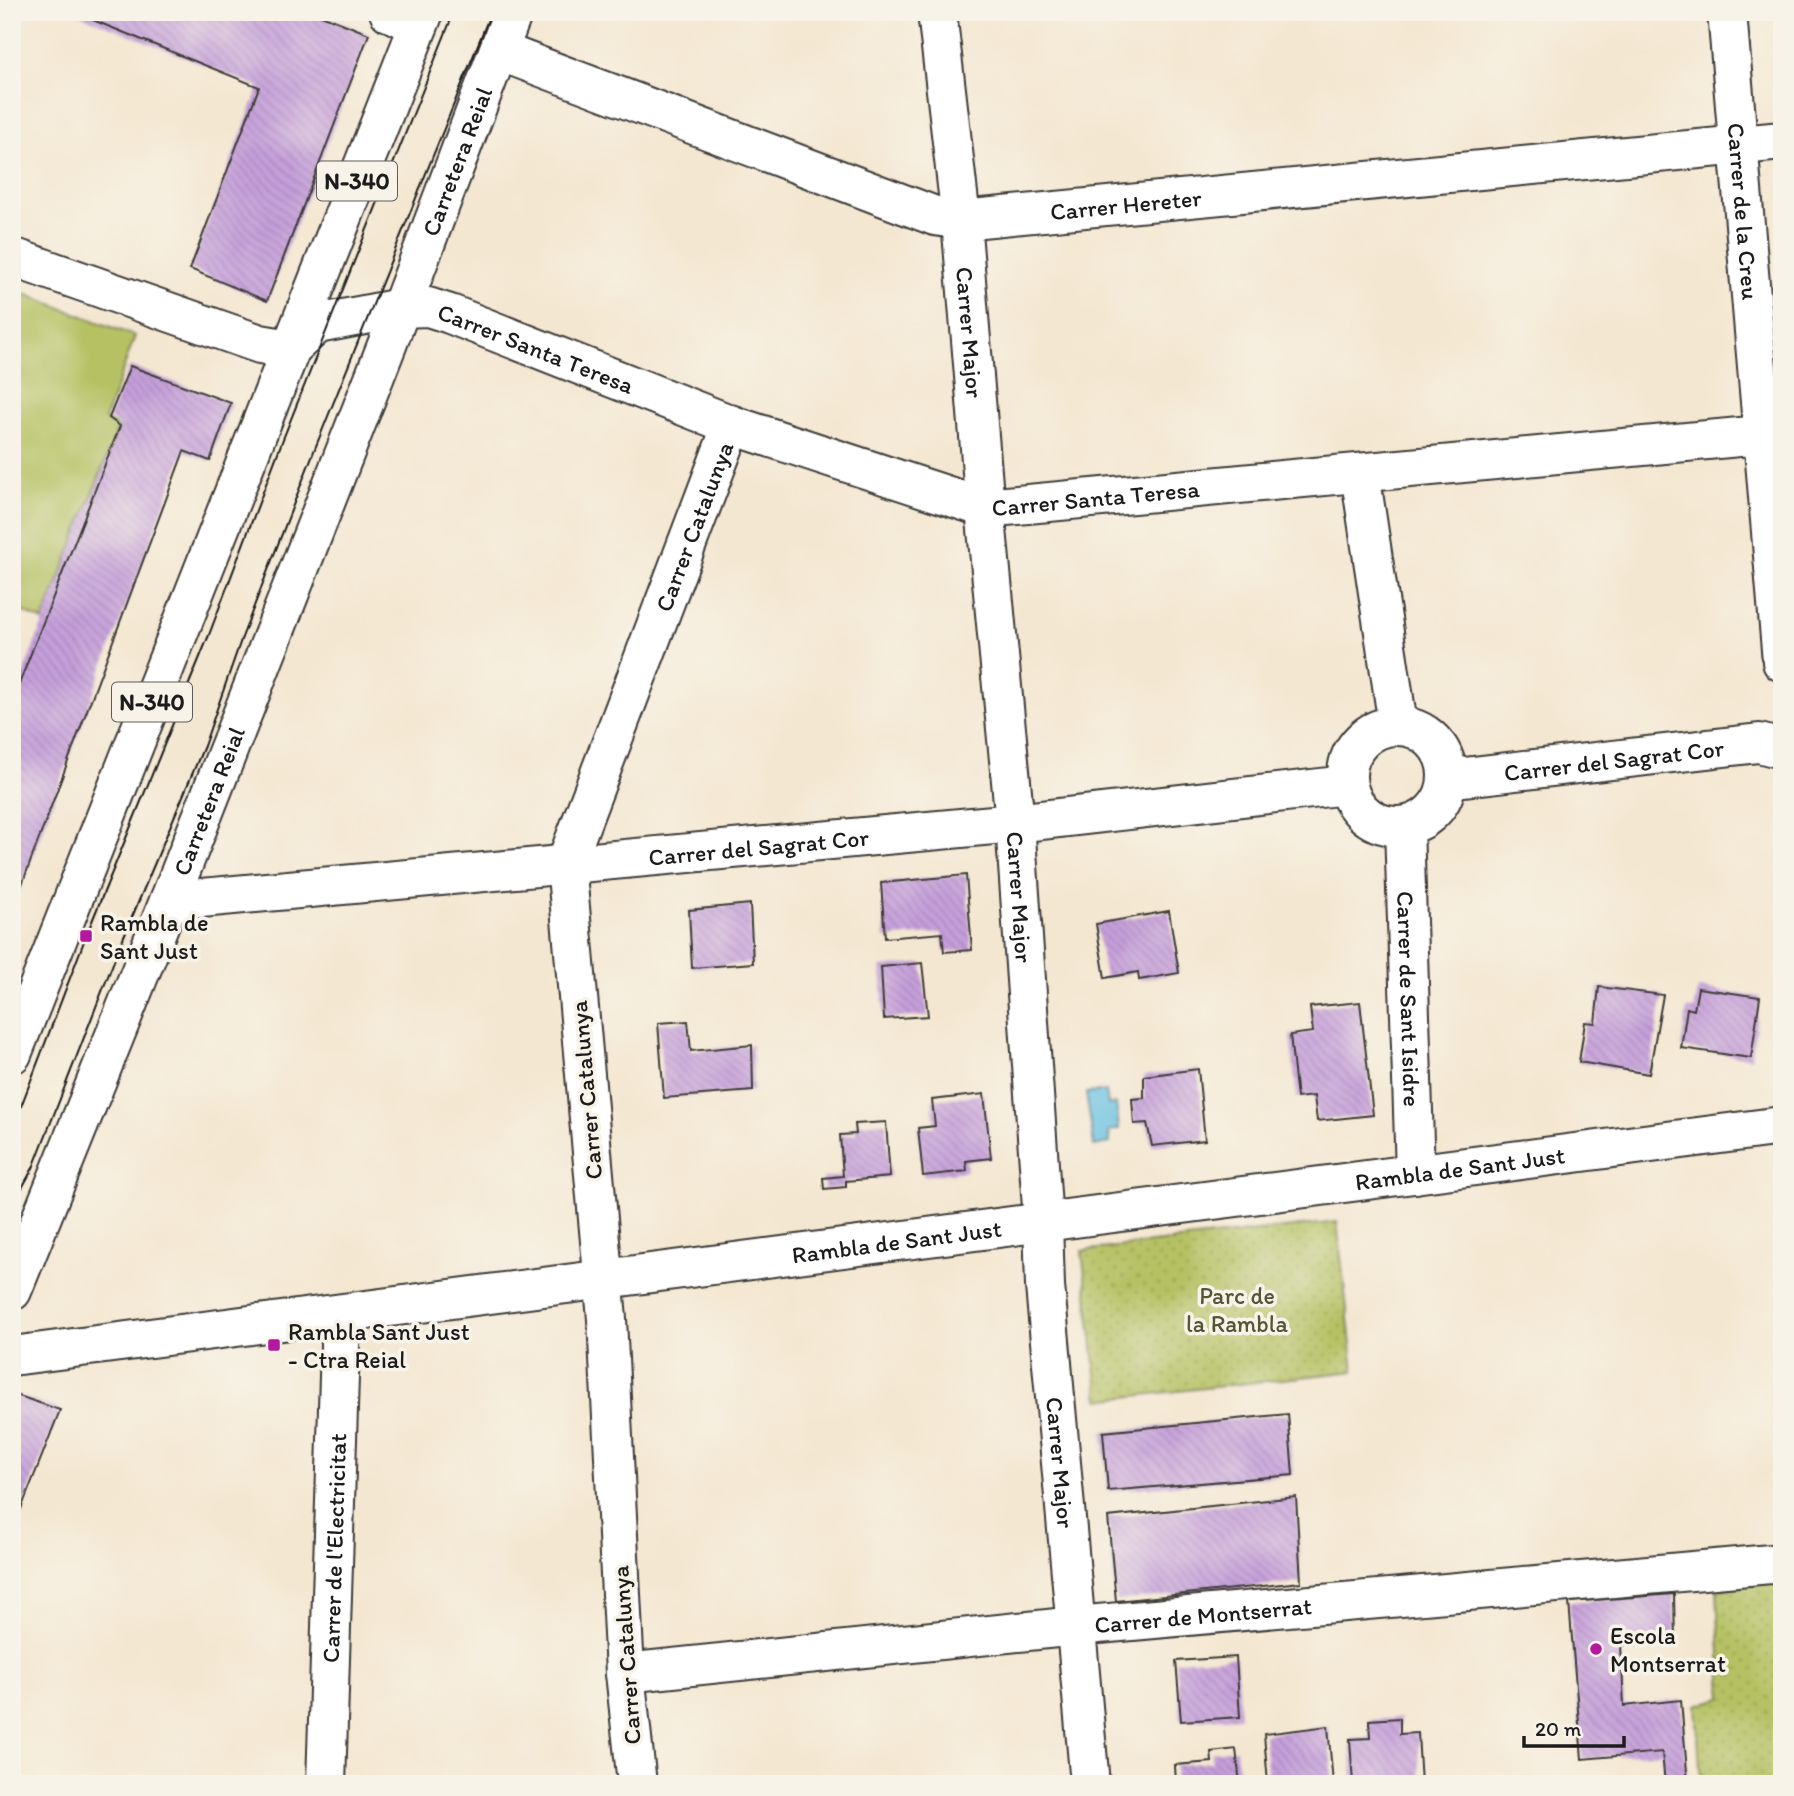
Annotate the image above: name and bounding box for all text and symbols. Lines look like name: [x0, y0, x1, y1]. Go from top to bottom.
street label: Carretera Reial: [415, 82, 498, 240]
street label: Carrer de la Creu: [1722, 122, 1766, 301]
road number: N-340: [317, 162, 397, 200]
street label: Carrer Hereter: [1049, 182, 1203, 226]
street label: Carrer Major: [950, 265, 990, 399]
street label: Carrer Santa Teresa: [434, 297, 639, 400]
street label: Carrer Catalunya: [648, 437, 739, 615]
street label: Carrer Santa Teresa: [990, 473, 1201, 522]
road number: N-340: [112, 682, 192, 722]
street label: Carretera Reial: [166, 722, 251, 879]
street label: Carrer del Sagrat Cor: [1502, 733, 1726, 787]
street label: Carrer del Sagrat Cor: [647, 822, 870, 871]
street label: Carrer Major: [1001, 830, 1039, 964]
street label: Carrer de Sant Isidre: [1392, 890, 1427, 1107]
place label: Rambla de Sant Just: [100, 908, 208, 965]
marker: Rambla de Sant Just: [78, 928, 94, 944]
street label: Carrer Catalunya: [564, 999, 608, 1181]
street label: Rambla de Sant Just: [1353, 1140, 1566, 1196]
street label: Rambla de Sant Just: [790, 1213, 1003, 1269]
park label: Parc de la Rambla: [1186, 1281, 1289, 1338]
place label: Rambla Sant Just - Ctra Reial: [288, 1317, 470, 1374]
marker: Rambla Sant Just - Ctra Reial: [266, 1337, 282, 1353]
street label: Carrer Major: [1041, 1396, 1081, 1529]
street label: Carrer de l'Electricitat: [315, 1433, 352, 1663]
street label: Carrer Catalunya: [605, 1564, 647, 1746]
street label: Carrer de Montserrat: [1093, 1591, 1313, 1639]
place label: Escola Montserrat: [1610, 1621, 1726, 1678]
marker: Escola Montserrat: [1588, 1641, 1604, 1657]
scale bar: [1524, 1705, 1624, 1749]
text: 20 m: [1535, 1716, 1582, 1741]

